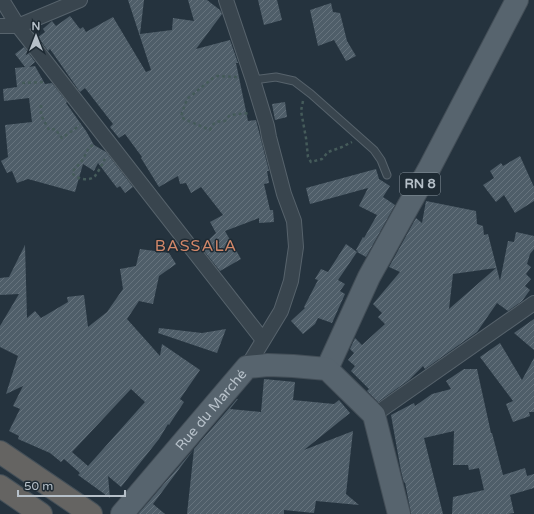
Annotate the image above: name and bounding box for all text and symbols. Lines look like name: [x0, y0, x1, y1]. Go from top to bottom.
north arrow: [16, 16, 56, 56]
text: N: [32, 20, 40, 33]
road number: RN 8: [400, 173, 440, 195]
district label: BASSALA: [155, 236, 237, 256]
street label: Rue du Marché: [171, 365, 250, 454]
scale bar: [18, 472, 125, 498]
text: 50 m: [24, 479, 53, 493]

